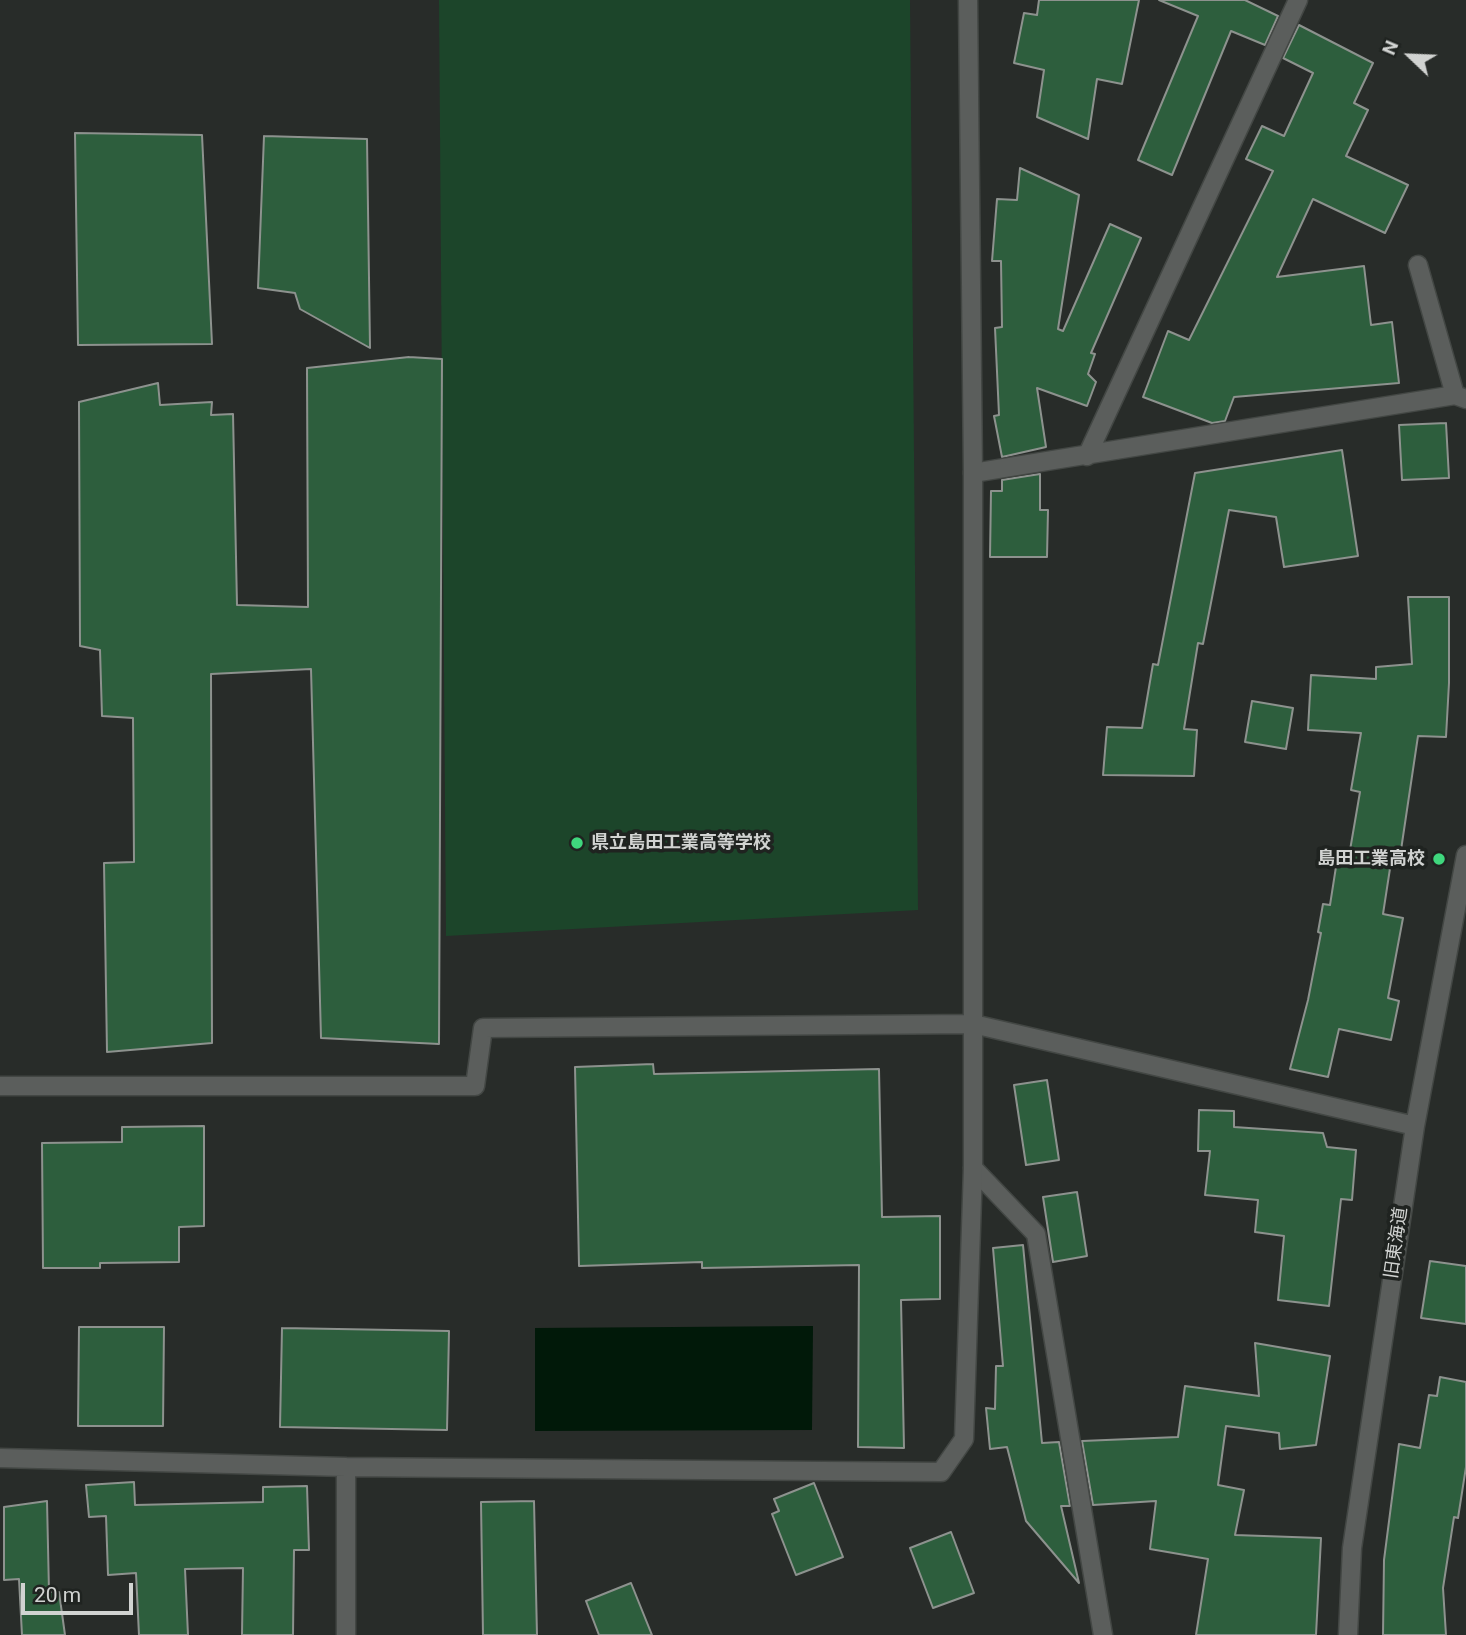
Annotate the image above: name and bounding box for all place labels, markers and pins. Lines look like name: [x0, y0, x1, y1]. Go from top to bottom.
place label: 県立島田工業高等学校: [591, 832, 771, 854]
marker: 県立島田工業高等学校: [569, 835, 585, 851]
place label: 島田工業高校: [1317, 848, 1425, 870]
marker: 島田工業高校: [1431, 851, 1447, 867]

